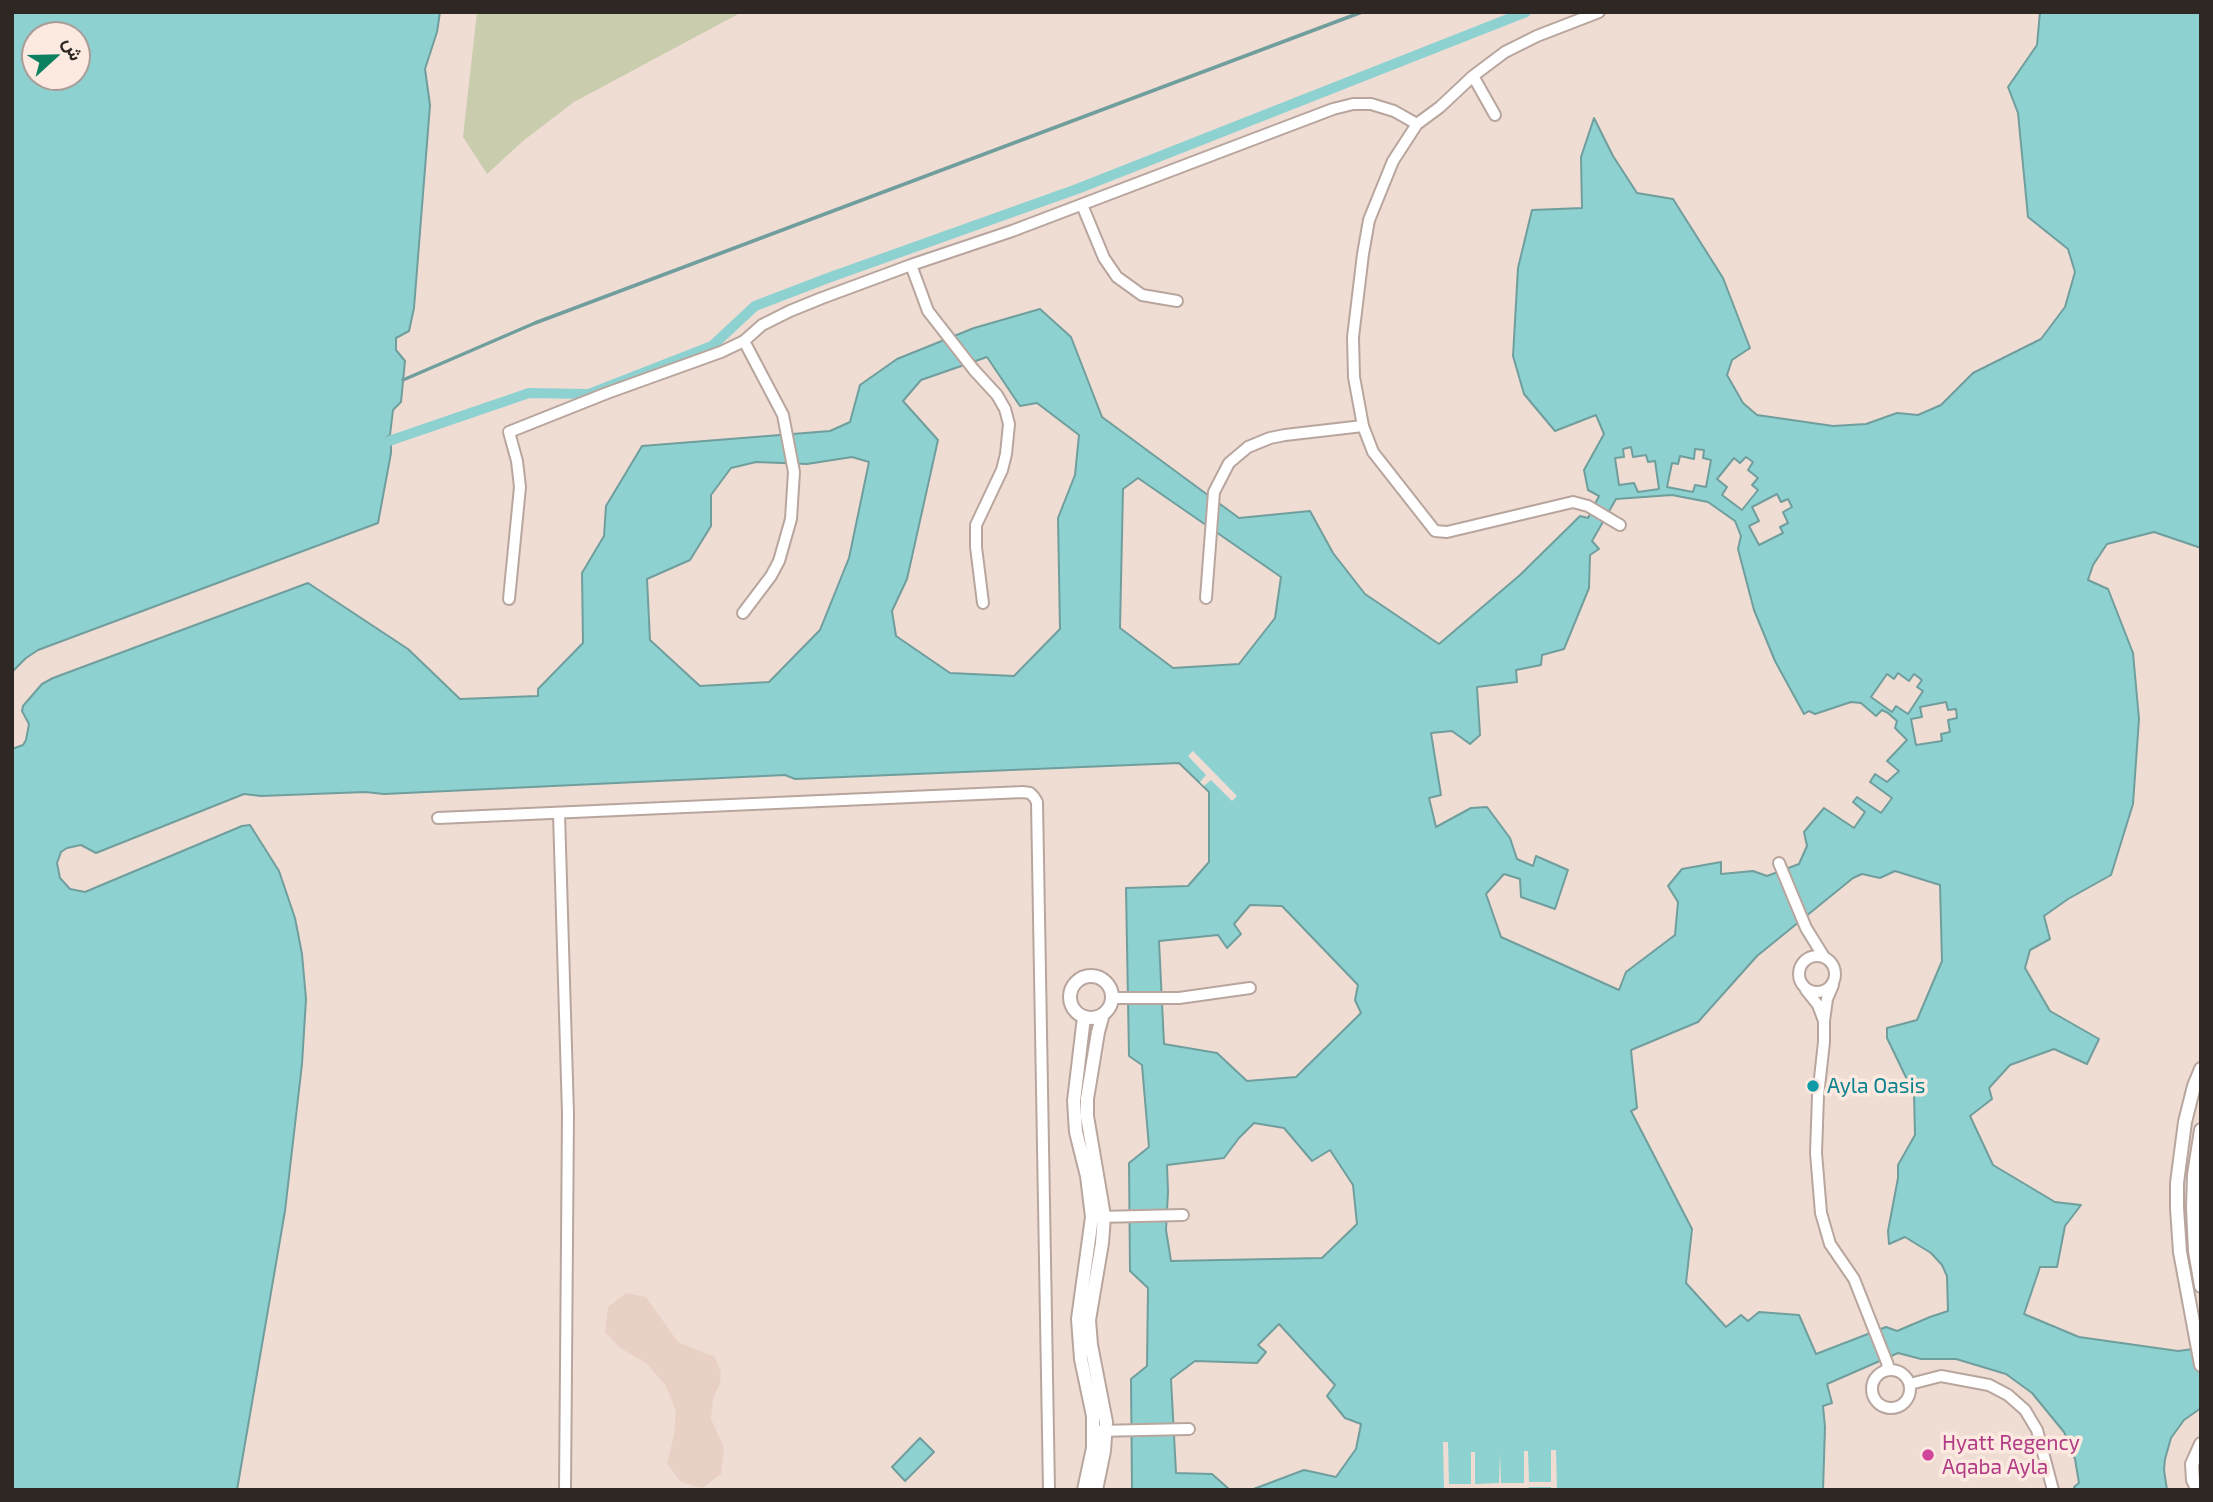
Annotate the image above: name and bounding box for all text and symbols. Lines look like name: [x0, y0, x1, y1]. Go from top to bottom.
north arrow: [21, 21, 91, 91]
text: ش: [59, 34, 89, 64]
place label: Ayla Oasis: [1827, 1073, 1925, 1099]
marker: Ayla Oasis: [1805, 1078, 1821, 1094]
place label: Hyatt Regency Aqaba Ayla: [1942, 1430, 2080, 1480]
marker: Hyatt Regency Aqaba Ayla: [1920, 1447, 1936, 1463]

